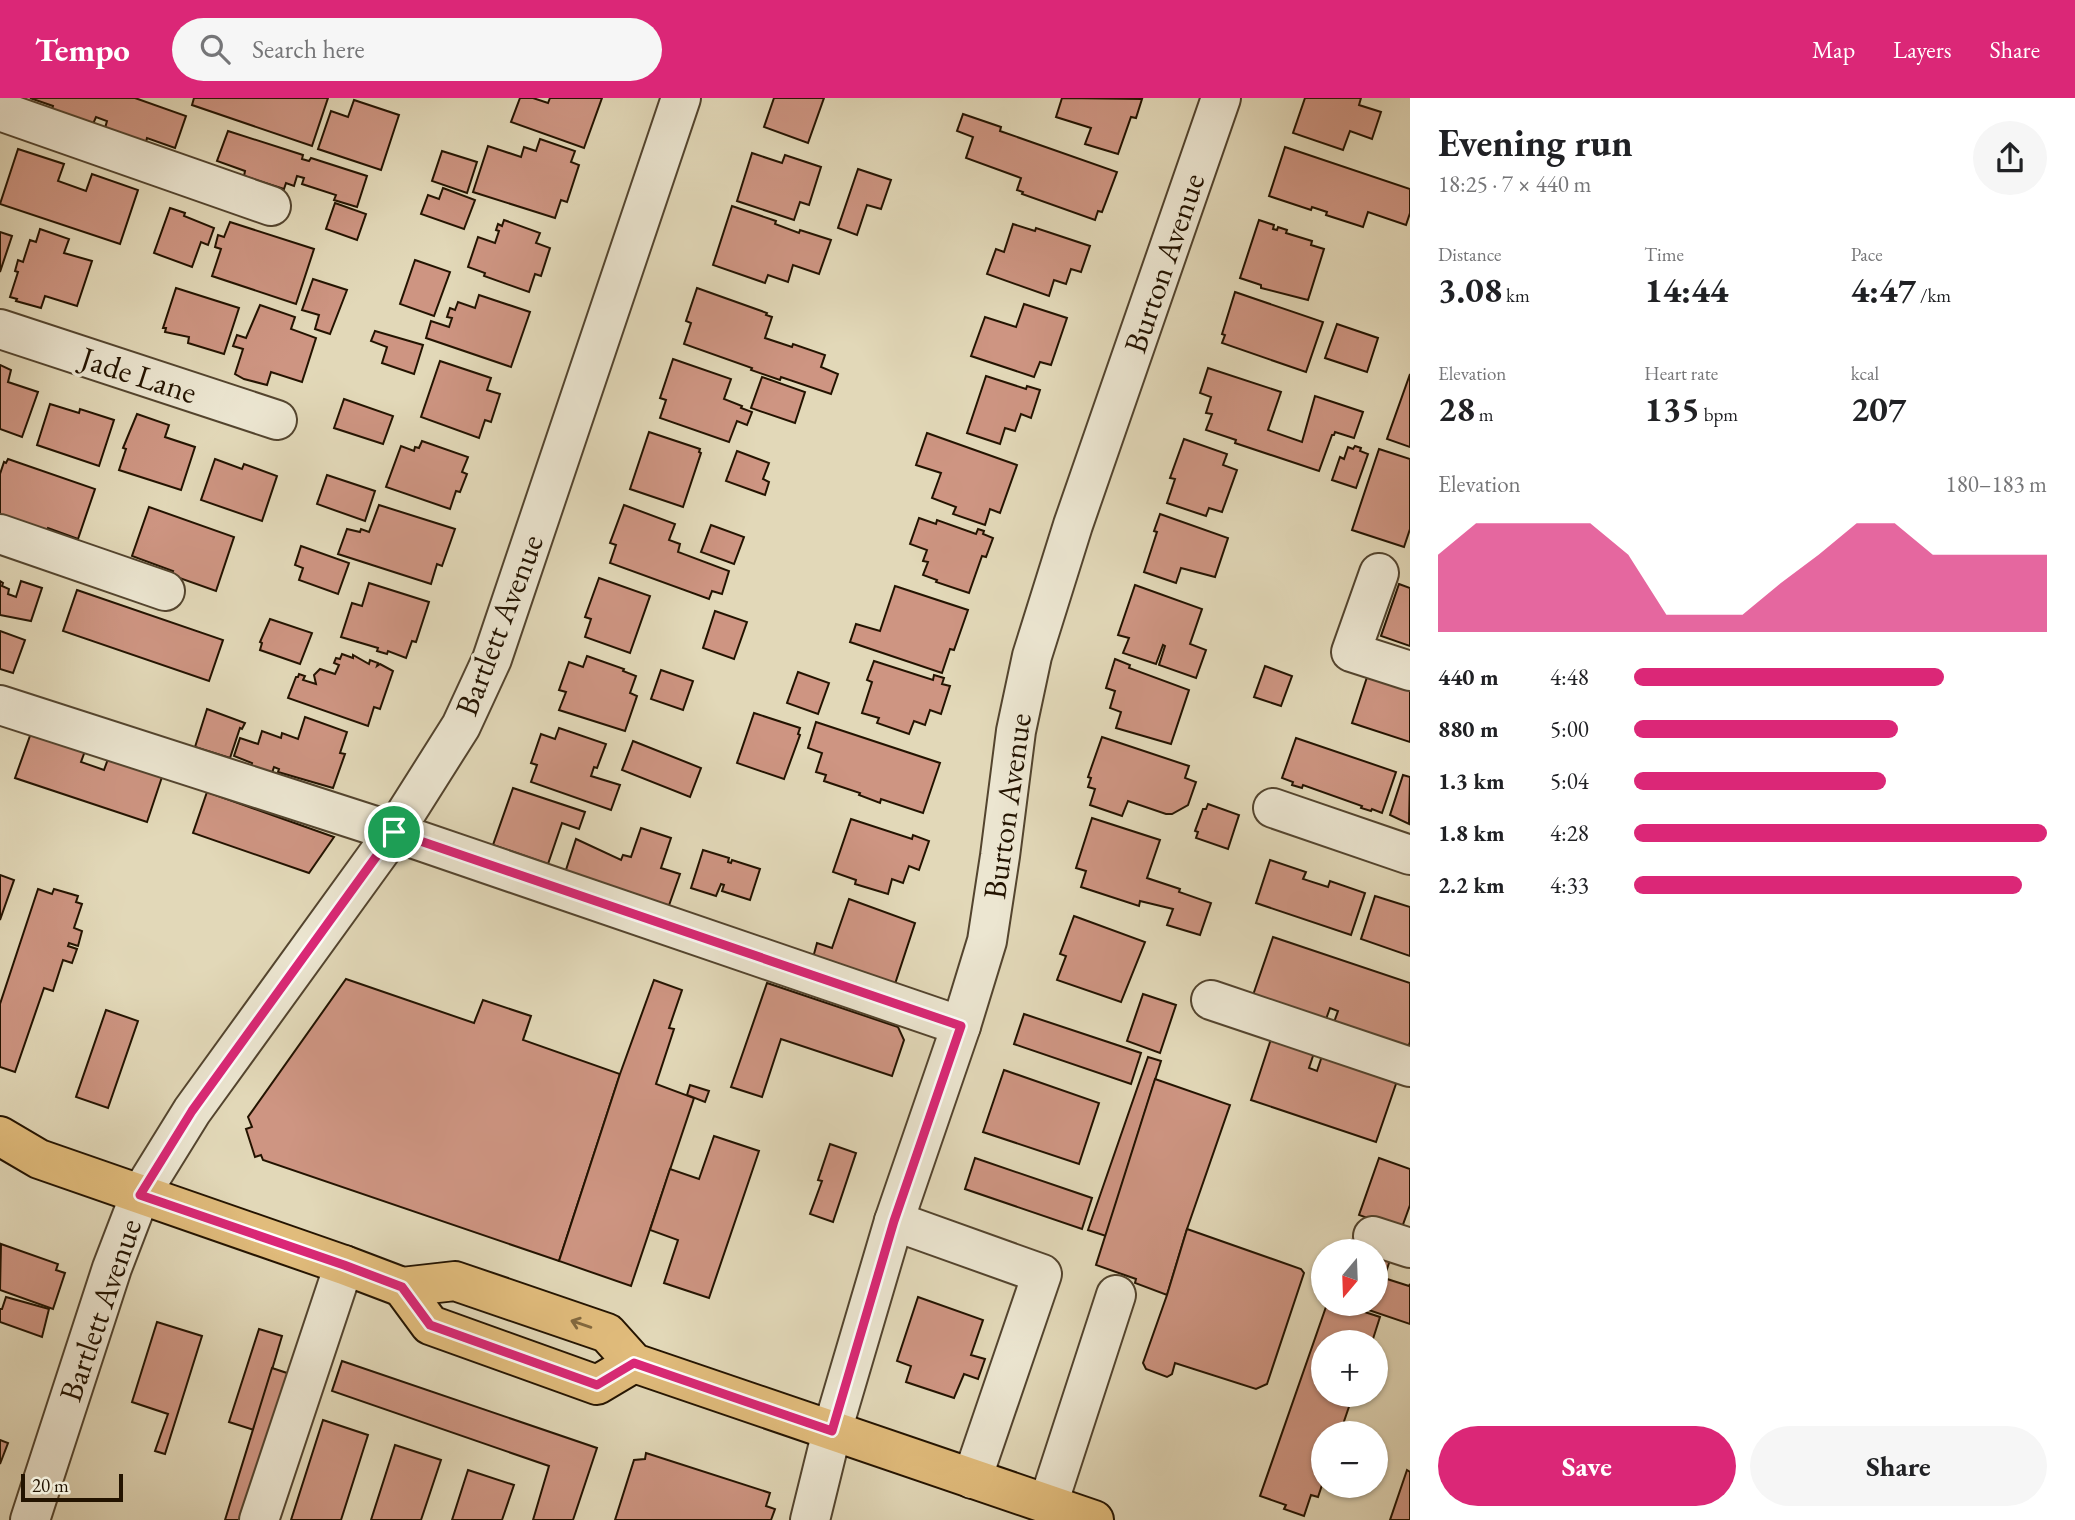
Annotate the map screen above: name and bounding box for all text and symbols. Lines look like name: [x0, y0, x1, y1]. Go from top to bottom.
search box: [172, 18, 662, 81]
text: Tempo: [35, 28, 130, 71]
icon: search: [196, 30, 234, 68]
text: Search here: [252, 32, 365, 66]
text: Map: [1812, 34, 1855, 65]
text: Layers: [1893, 34, 1952, 65]
text: Share: [1990, 34, 2040, 65]
text: Evening run: [1438, 118, 1633, 167]
button: share: [1973, 121, 2047, 195]
street label: Burton Avenue: [1114, 168, 1214, 358]
text: 18:25 · 7 × 440 m: [1438, 169, 1591, 199]
text: Distance: [1438, 242, 1501, 267]
text: Time: [1644, 242, 1684, 267]
text: Pace: [1851, 242, 1883, 267]
text: 3.08: [1438, 267, 1502, 312]
text: 14:44: [1644, 267, 1728, 312]
text: 4:47: [1851, 267, 1916, 312]
text: km: [1502, 283, 1530, 308]
text: /km: [1916, 283, 1951, 308]
street label: Jade Lane: [73, 336, 202, 413]
text: Elevation: [1438, 361, 1506, 386]
text: Heart rate: [1644, 361, 1718, 386]
text: kcal: [1851, 361, 1879, 386]
text: 28: [1438, 386, 1475, 431]
text: 135: [1644, 386, 1700, 431]
text: 207: [1851, 386, 1906, 431]
text: m: [1475, 402, 1494, 427]
text: bpm: [1700, 402, 1738, 427]
text: Elevation: [1438, 469, 1521, 499]
text: 180–183 m: [1946, 469, 2047, 499]
street label: Bartlett Avenue: [445, 528, 553, 722]
text: 440 m: [1438, 662, 1499, 692]
text: 4:48: [1550, 662, 1589, 692]
street label: Burton Avenue: [973, 710, 1041, 902]
text: 880 m: [1438, 714, 1499, 744]
text: 5:00: [1550, 714, 1589, 744]
text: 1.3 km: [1438, 766, 1505, 796]
text: 5:04: [1550, 766, 1589, 796]
pin: [364, 802, 424, 862]
icon: arrive: [375, 813, 413, 851]
text: 1.8 km: [1438, 818, 1505, 848]
text: 4:28: [1550, 818, 1589, 848]
text: 2.2 km: [1438, 870, 1505, 900]
text: 4:33: [1550, 870, 1589, 900]
street label: Bartlett Avenue: [49, 1213, 151, 1407]
north arrow: [1311, 1239, 1388, 1316]
map controls: [1311, 1239, 1388, 1498]
one-way arrow: [570, 1317, 592, 1329]
button: +: [1311, 1330, 1388, 1407]
button: −: [1311, 1421, 1388, 1498]
button: Save: [1438, 1426, 1736, 1506]
button: Share: [1750, 1426, 2047, 1506]
scale bar: [21, 1471, 122, 1503]
text: 20 m: [32, 1473, 69, 1498]

